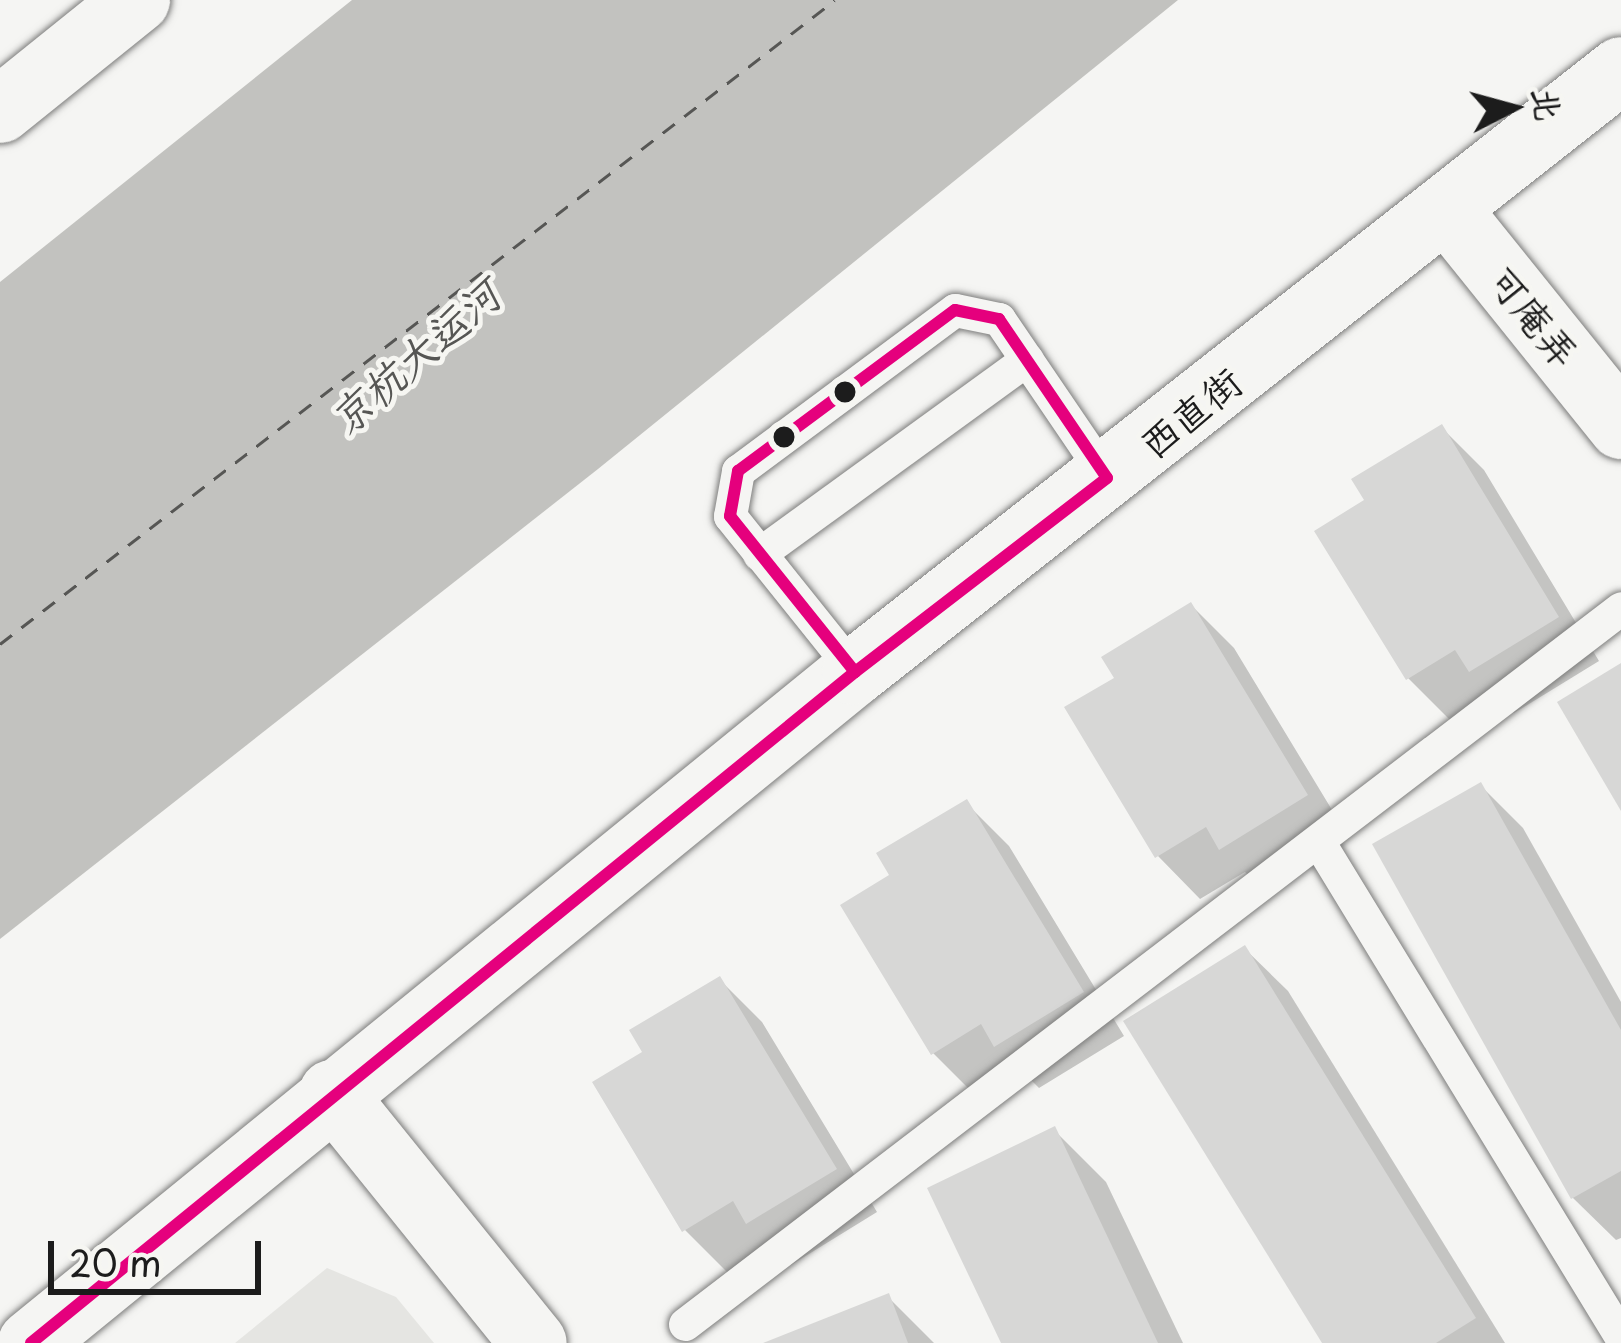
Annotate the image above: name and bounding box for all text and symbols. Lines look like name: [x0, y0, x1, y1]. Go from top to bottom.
north arrow: [1453, 48, 1573, 168]
text: 北: [1522, 85, 1575, 123]
street label: 可庵弄: [1479, 256, 1589, 376]
water label: 京杭大运河: [318, 268, 510, 444]
street label: 西直街: [1130, 357, 1250, 467]
unlabelled marker: [834, 381, 856, 403]
unlabelled marker: [773, 426, 795, 448]
scale bar: [54, 1217, 267, 1291]
text: 20 m: [69, 1235, 162, 1289]

